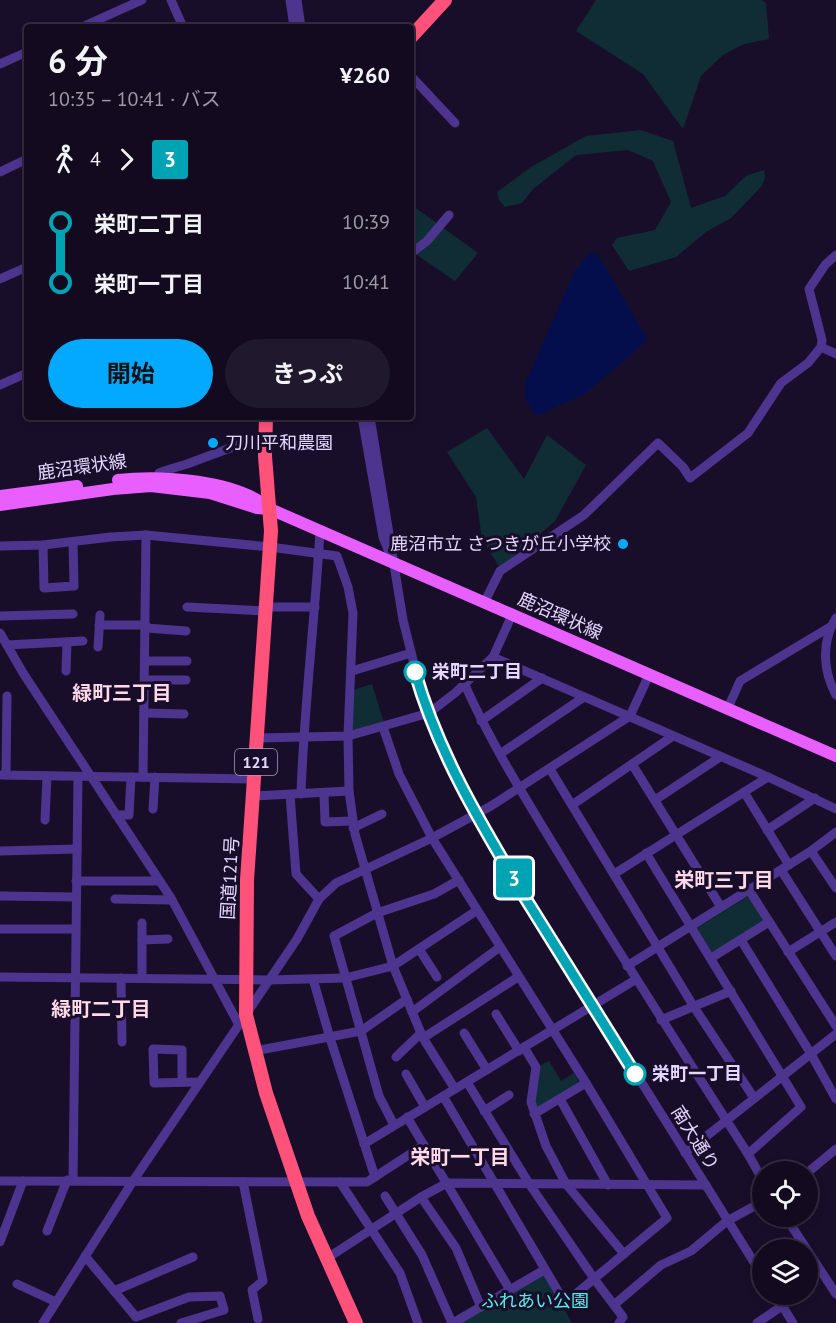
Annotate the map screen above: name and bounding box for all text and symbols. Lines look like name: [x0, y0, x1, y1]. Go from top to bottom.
text: 6 分: [48, 39, 108, 82]
text: ¥260: [340, 61, 390, 89]
text: 10:35 – 10:41 · バス: [48, 86, 221, 112]
icon: walk: [48, 143, 81, 176]
icon: forward: [110, 143, 143, 176]
text: 4: [90, 146, 101, 172]
text: 3: [164, 146, 176, 173]
text: 10:39: [342, 209, 390, 235]
text: 栄町二丁目: [94, 210, 204, 238]
text: 10:41: [342, 269, 390, 295]
text: 栄町一丁目: [94, 270, 204, 298]
button: 開始: [48, 339, 213, 408]
button: きっぷ: [225, 339, 390, 408]
place label: 刀川平和農園: [225, 431, 333, 454]
marker: 刀川平和農園: [206, 436, 220, 450]
street label: 鹿沼環状線: [36, 449, 128, 484]
place label: 鹿沼市立 さつきが丘小学校: [390, 532, 611, 555]
marker: 鹿沼市立 さつきが丘小学校: [616, 537, 630, 551]
street label: 鹿沼環状線: [514, 587, 606, 644]
place label: 栄町二丁目: [432, 660, 522, 683]
marker: 栄町二丁目: [404, 661, 426, 683]
district label: 緑町三丁目: [72, 680, 172, 706]
road number: 121: [235, 749, 277, 775]
street label: 国道121号: [216, 836, 243, 920]
line badge: 3: [494, 858, 534, 898]
text: 3: [508, 865, 520, 892]
district label: 栄町三丁目: [674, 867, 774, 893]
district label: 緑町二丁目: [51, 996, 151, 1022]
place label: 栄町一丁目: [652, 1062, 742, 1085]
marker: 栄町一丁目: [624, 1063, 646, 1085]
street label: 南大通り: [667, 1101, 724, 1174]
district label: 栄町一丁目: [410, 1144, 510, 1170]
map controls: [752, 1161, 818, 1305]
button: locate: [752, 1161, 818, 1227]
button: layers: [752, 1239, 818, 1305]
park label: ふれあい公園: [481, 1289, 589, 1312]

